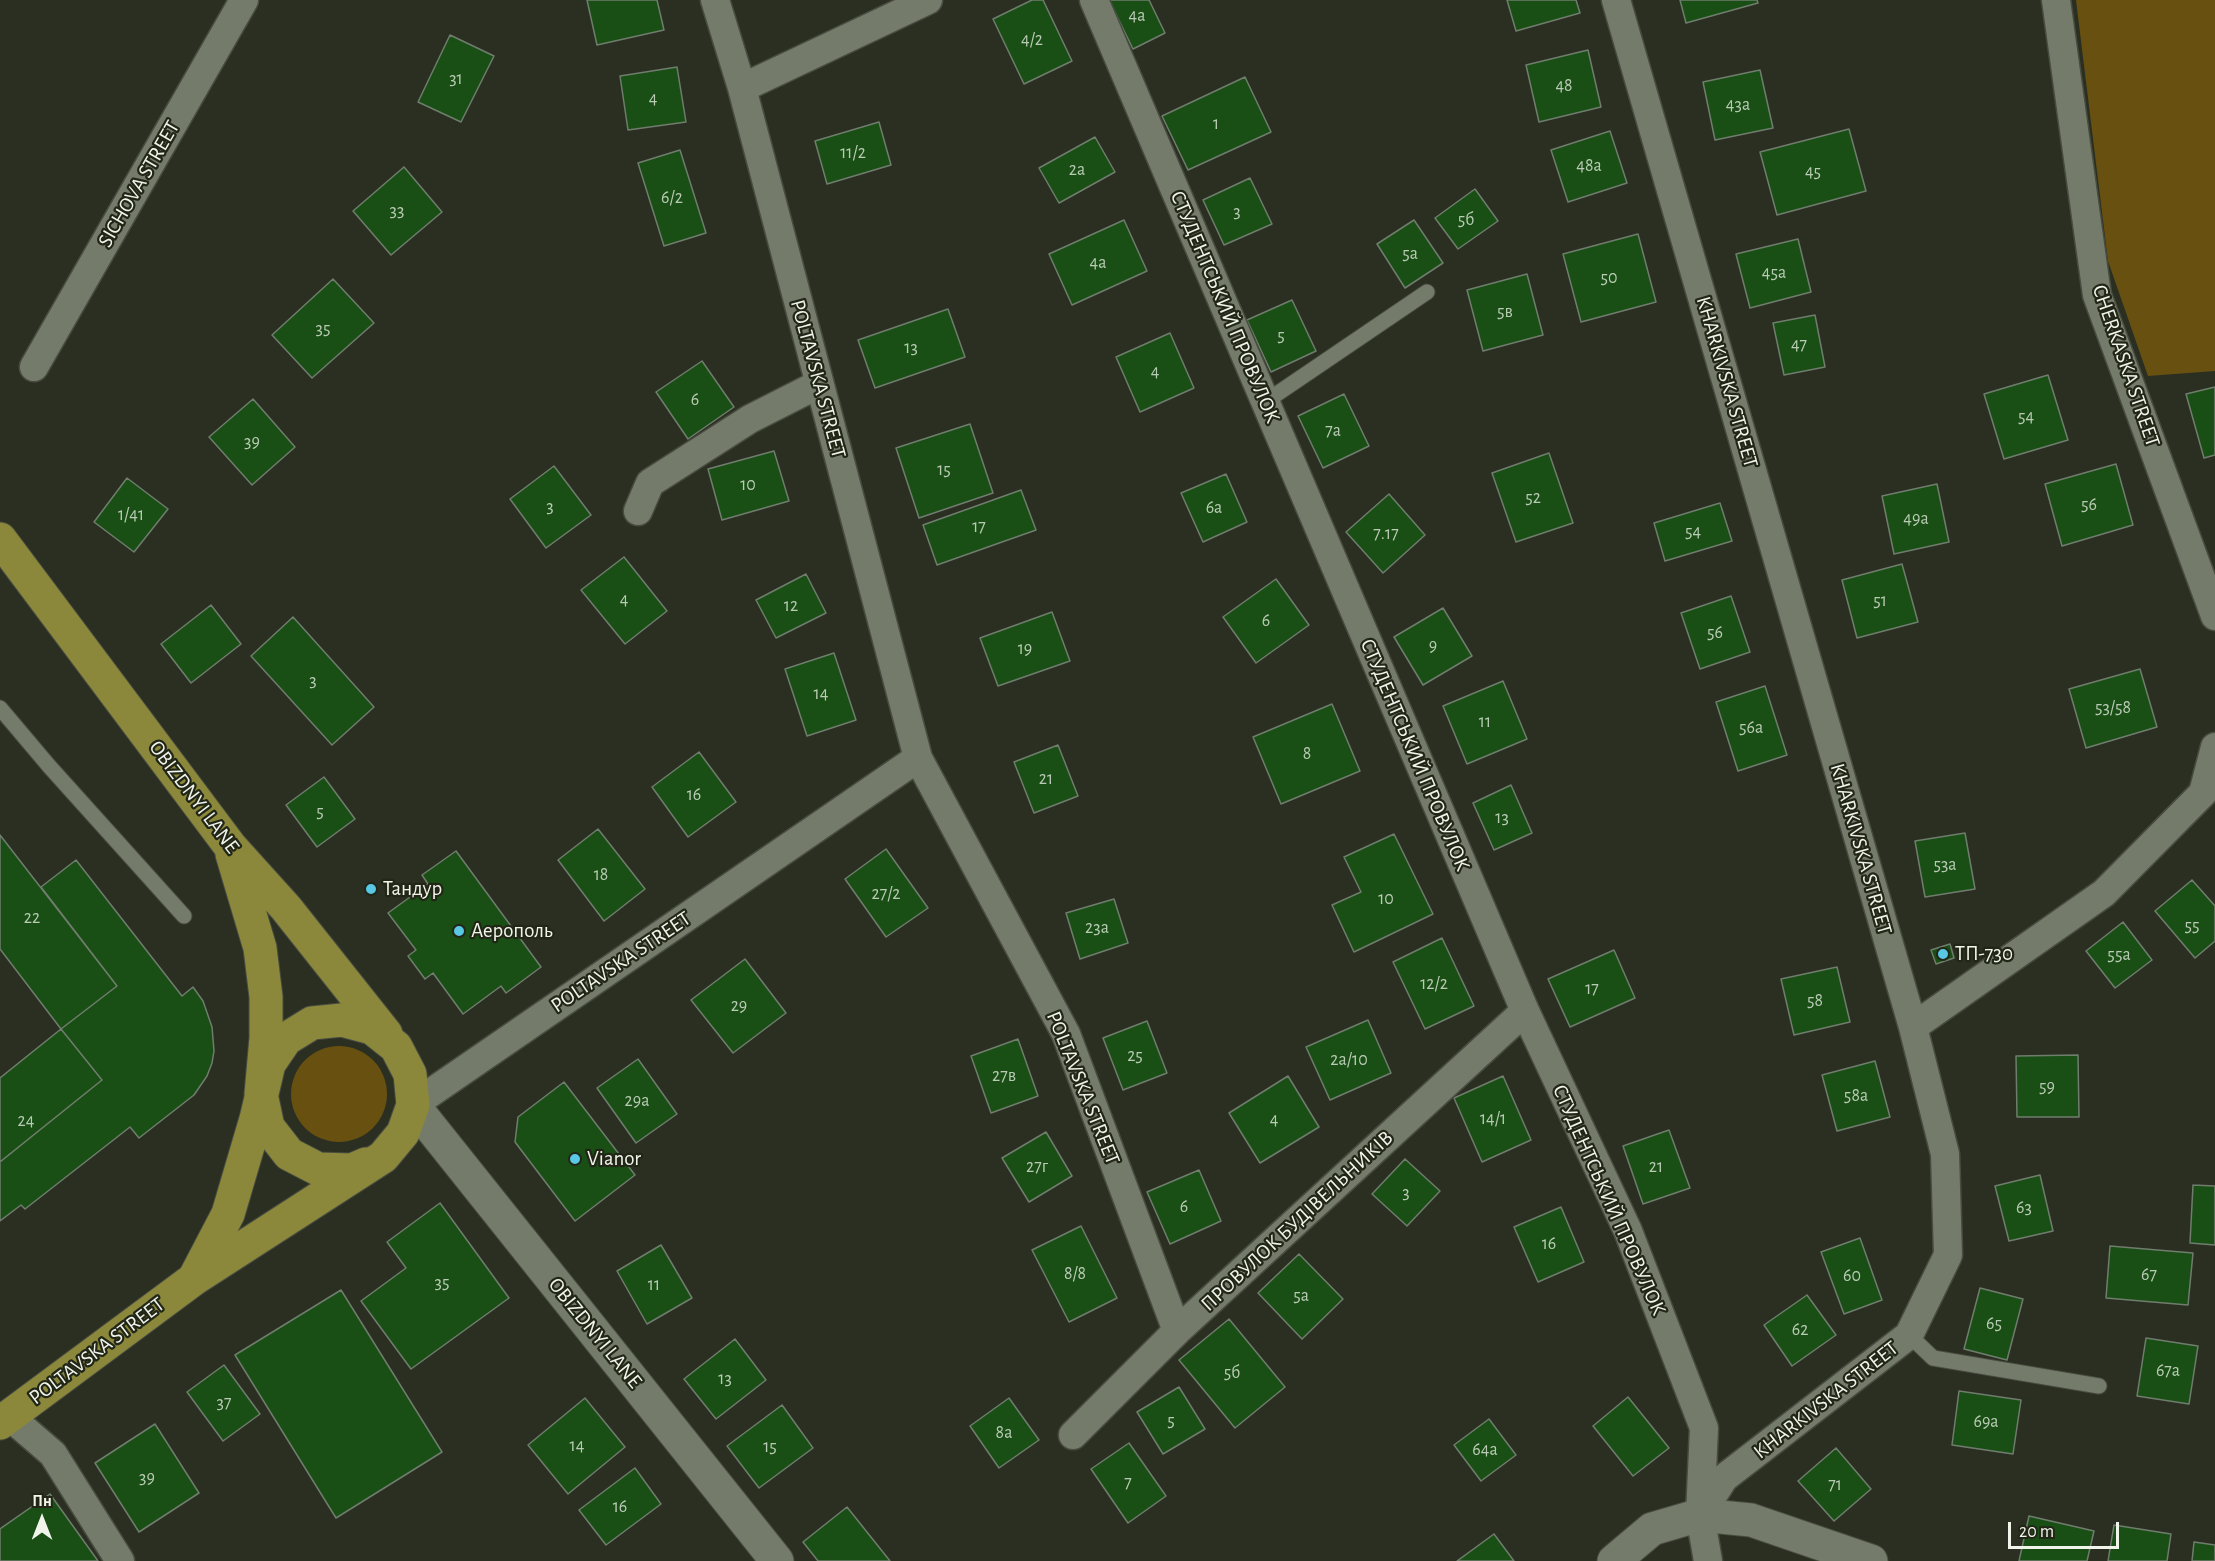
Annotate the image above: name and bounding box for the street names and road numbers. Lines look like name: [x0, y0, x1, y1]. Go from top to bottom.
street label: SICHOVA STREET: [93, 116, 185, 252]
street label: СТУДЕНТСЬКИЙ ПРОВУЛОК: [1165, 187, 1285, 427]
street label: CHERKASKA STREET: [2086, 282, 2166, 450]
street label: KHARKIVSKA STREET: [1690, 293, 1764, 471]
street label: POLTAVSKA STREET: [785, 297, 851, 461]
street label: СТУДЕНТСЬКИЙ ПРОВУЛОК: [1355, 635, 1475, 875]
street label: OBIZDNYI LANE: [143, 736, 245, 858]
street label: KHARKIVSKA STREET: [1824, 760, 1898, 938]
street label: POLTAVSKA STREET: [546, 906, 696, 1018]
street label: POLTAVSKA STREET: [1041, 1008, 1125, 1168]
street label: СТУДЕНТСЬКИЙ ПРОВУЛОК: [1547, 1081, 1671, 1319]
street label: ПРОВУЛОК БУДІВЕЛЬНИКІВ: [1196, 1125, 1398, 1317]
street label: OBIZDNYI LANE: [543, 1273, 647, 1393]
street label: POLTAVSKA STREET: [24, 1292, 170, 1410]
street label: KHARKIVSKA STREET: [1749, 1336, 1903, 1464]

